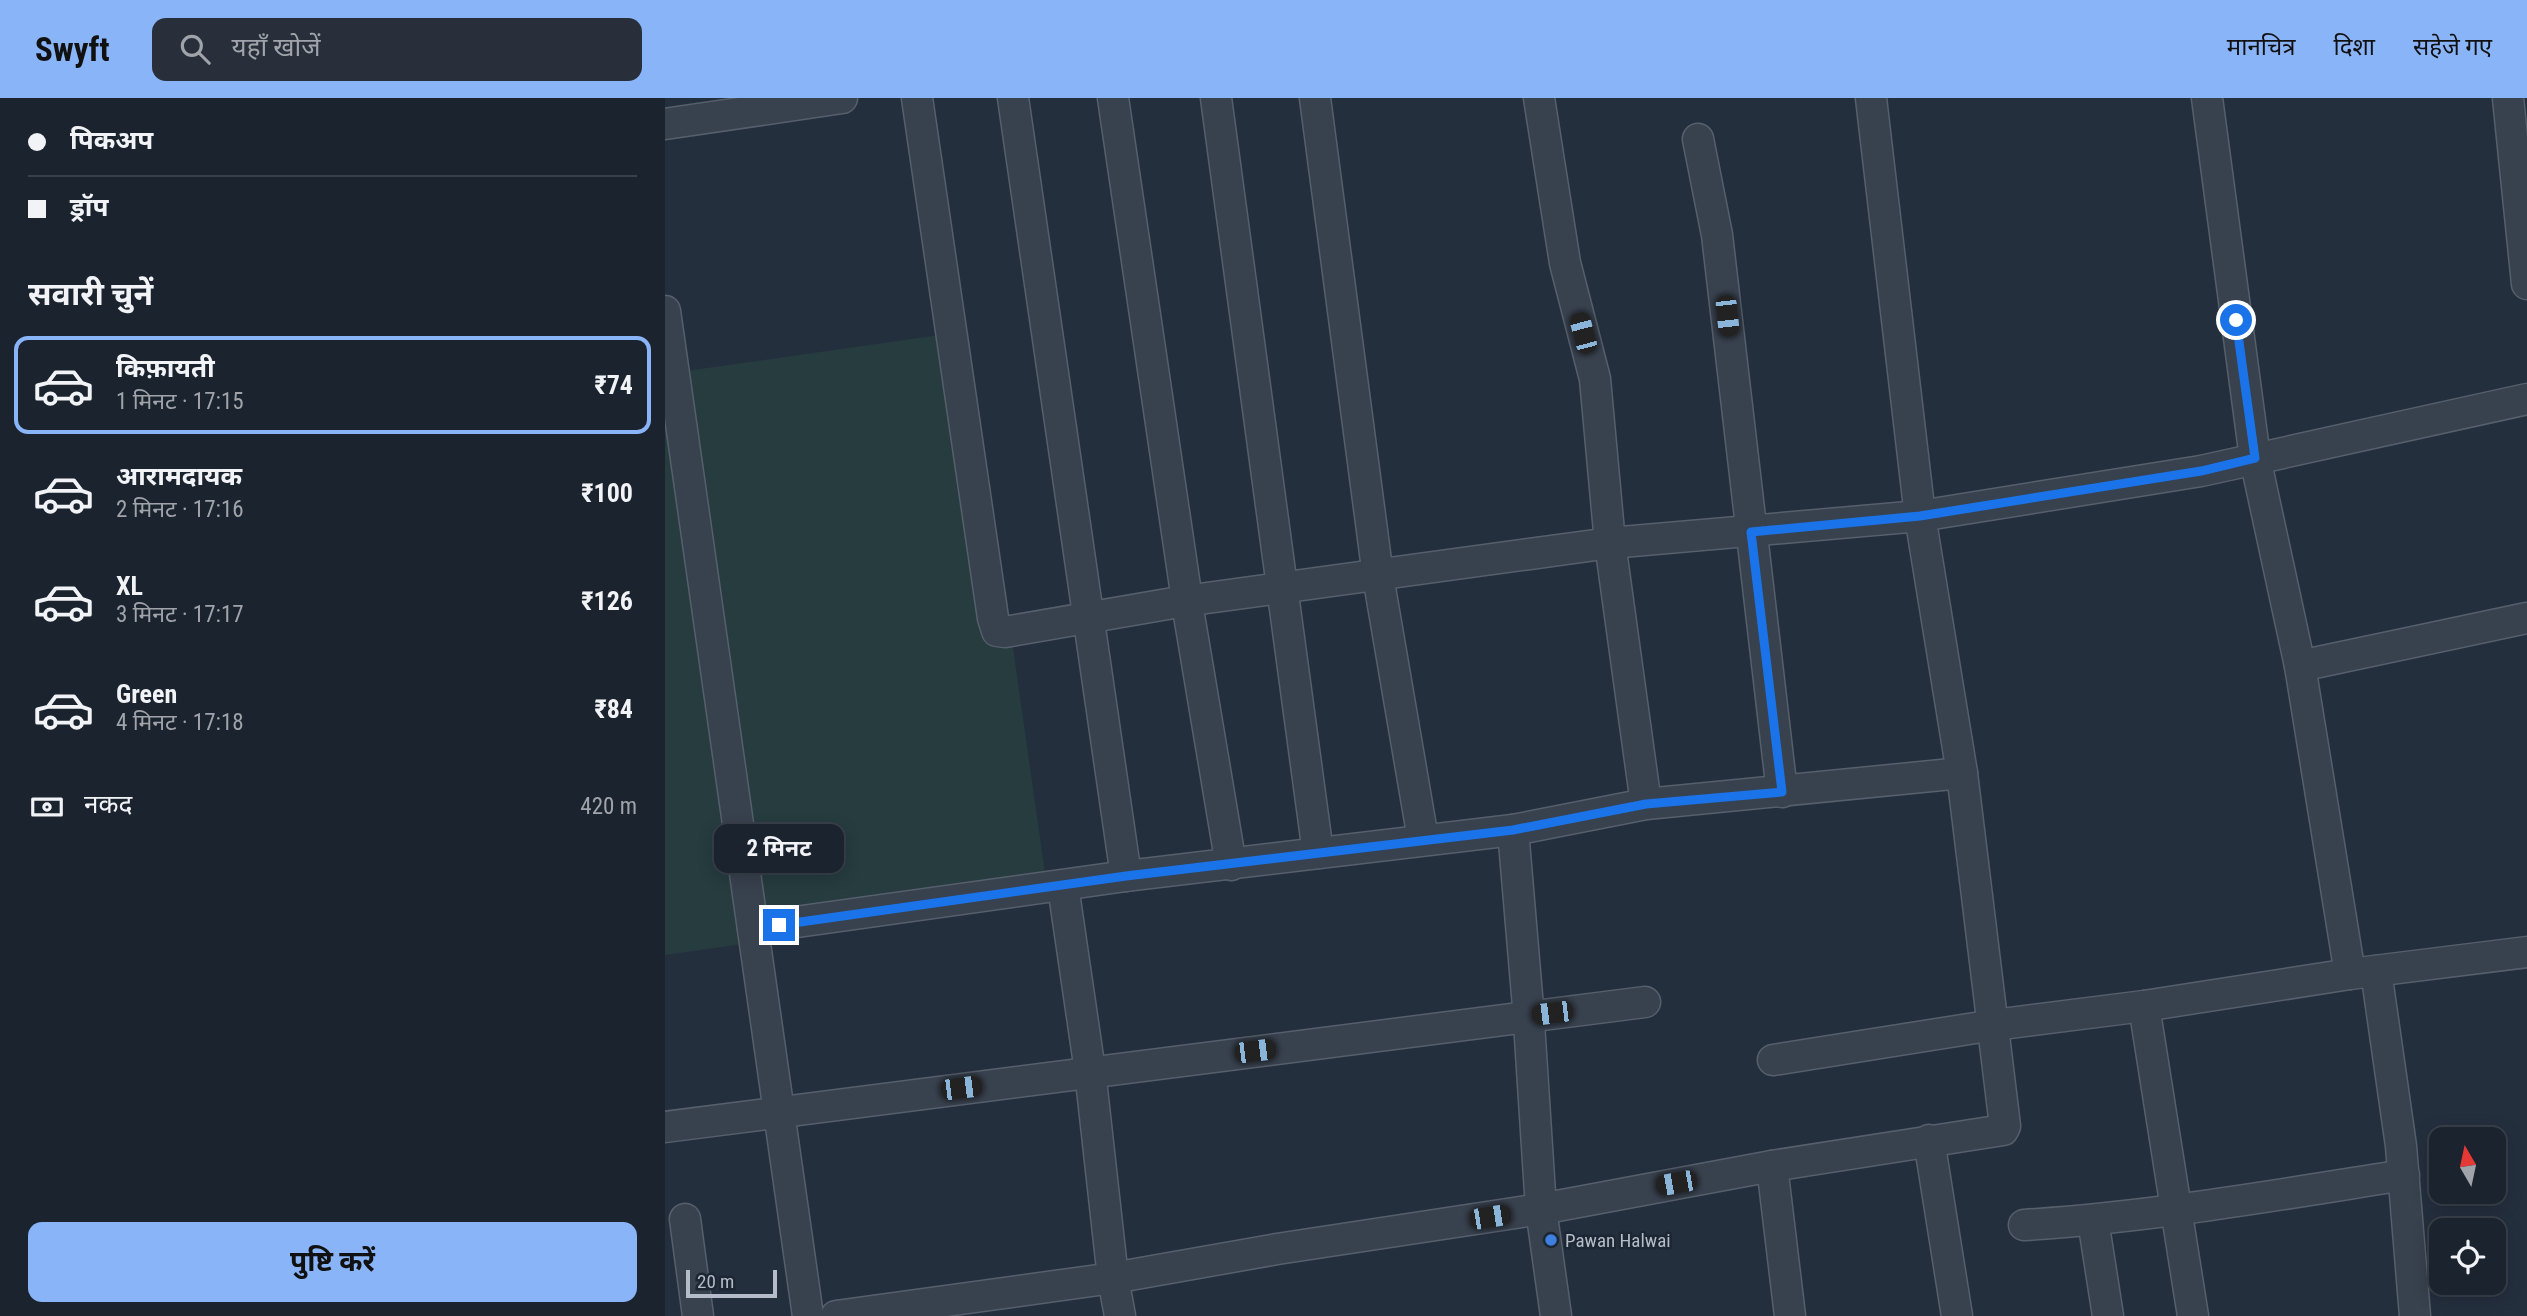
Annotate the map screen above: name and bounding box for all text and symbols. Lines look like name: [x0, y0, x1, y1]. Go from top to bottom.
search box: [152, 18, 642, 81]
text: Swyft: [35, 30, 110, 69]
icon: search: [176, 30, 214, 68]
text: यहाँ खोजें: [232, 32, 320, 62]
text: मानचित्र: [2227, 33, 2295, 61]
text: दिशा: [2333, 33, 2375, 61]
text: सहेजे गए: [2413, 33, 2492, 61]
text: पिकअप: [70, 125, 153, 155]
text: ड्रॉप: [70, 192, 108, 222]
text: सवारी चुनें: [28, 275, 153, 313]
car: [1715, 294, 1740, 338]
route start: [2220, 304, 2252, 336]
car: [1568, 310, 1599, 356]
text: किफ़ायती: [116, 353, 215, 383]
icon: car: [32, 354, 95, 417]
text: ₹74: [594, 370, 633, 400]
text: 1 मिनट · 17:15: [116, 388, 244, 415]
text: आरामदायक: [116, 461, 242, 491]
icon: car: [32, 462, 95, 525]
text: ₹100: [581, 478, 633, 508]
text: 2 मिनट · 17:16: [116, 496, 244, 523]
icon: car: [32, 570, 95, 633]
text: XL: [116, 571, 143, 601]
text: ₹126: [581, 586, 633, 616]
text: 3 मिनट · 17:17: [116, 601, 244, 628]
icon: car: [32, 678, 95, 741]
text: Green: [116, 679, 177, 709]
text: ₹84: [594, 694, 633, 724]
text: 4 मिनट · 17:18: [116, 709, 244, 736]
icon: cash: [28, 788, 66, 826]
text: नकद: [84, 789, 132, 819]
text: 420 m: [580, 793, 637, 820]
callout: 2 मिनट: [714, 824, 844, 872]
text: 2 मिनट: [746, 835, 812, 862]
route end: [763, 909, 795, 941]
car: [1530, 1000, 1575, 1026]
car: [1233, 1038, 1278, 1064]
car: [939, 1075, 984, 1101]
north arrow: [2429, 1127, 2506, 1204]
map controls: [2429, 1127, 2506, 1295]
car: [1654, 1169, 1699, 1197]
car: [1468, 1203, 1513, 1231]
button: locate: [2429, 1218, 2506, 1295]
button: पुष्टि करें: [28, 1222, 637, 1302]
place label: Pawan Halwai: [1565, 1229, 1671, 1252]
marker: Pawan Halwai: [1543, 1232, 1559, 1248]
scale bar: [686, 1267, 777, 1299]
text: 20 m: [697, 1270, 734, 1293]

